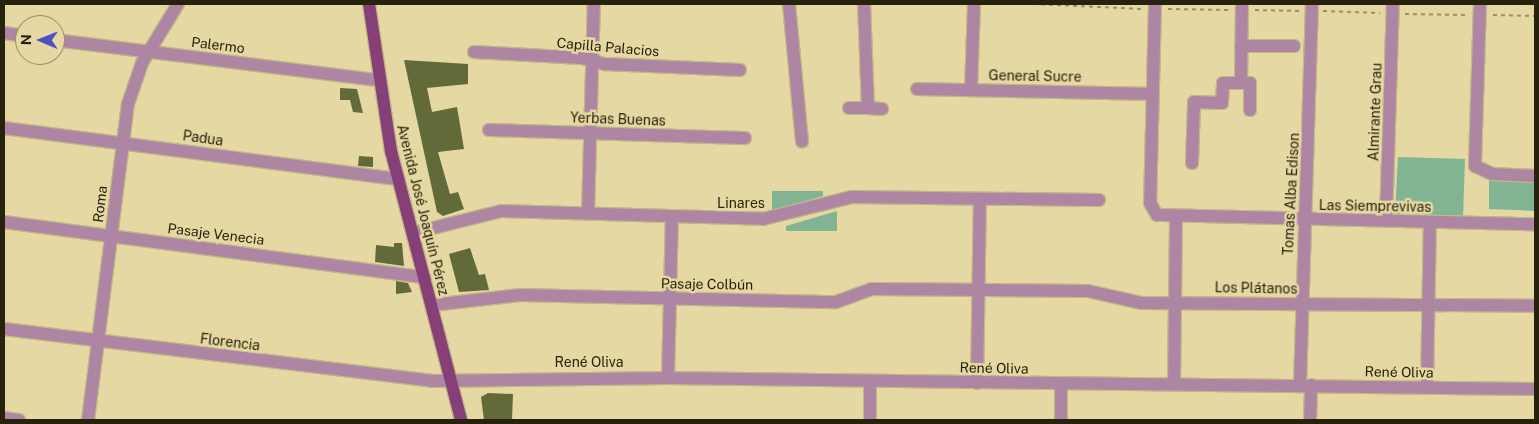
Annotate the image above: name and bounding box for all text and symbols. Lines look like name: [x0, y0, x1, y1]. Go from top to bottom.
north arrow: [15, 15, 65, 65]
street label: Palermo: [190, 33, 246, 57]
text: N: [18, 34, 34, 45]
street label: Capilla Palacios: [556, 34, 660, 60]
street label: Almirante Grau: [1365, 63, 1385, 161]
street label: General Sucre: [988, 67, 1082, 85]
street label: Yerbas Buenas: [570, 109, 666, 129]
street label: Avenida José Joaquín Pérez: [394, 123, 452, 297]
street label: Padua: [182, 127, 224, 149]
street label: Tomas Alba Edison: [1279, 132, 1303, 256]
street label: Roma: [89, 185, 111, 223]
street label: Linares: [717, 195, 765, 211]
street label: Las Siemprevivas: [1319, 197, 1431, 215]
street label: Pasaje Venecia: [166, 220, 266, 248]
street label: Pasaje Colbún: [661, 275, 753, 293]
street label: Los Plátanos: [1214, 279, 1298, 297]
street label: Florencia: [199, 330, 261, 354]
street label: René Oliva: [554, 354, 624, 370]
street label: René Oliva: [959, 359, 1029, 377]
street label: René Oliva: [1364, 363, 1434, 381]

